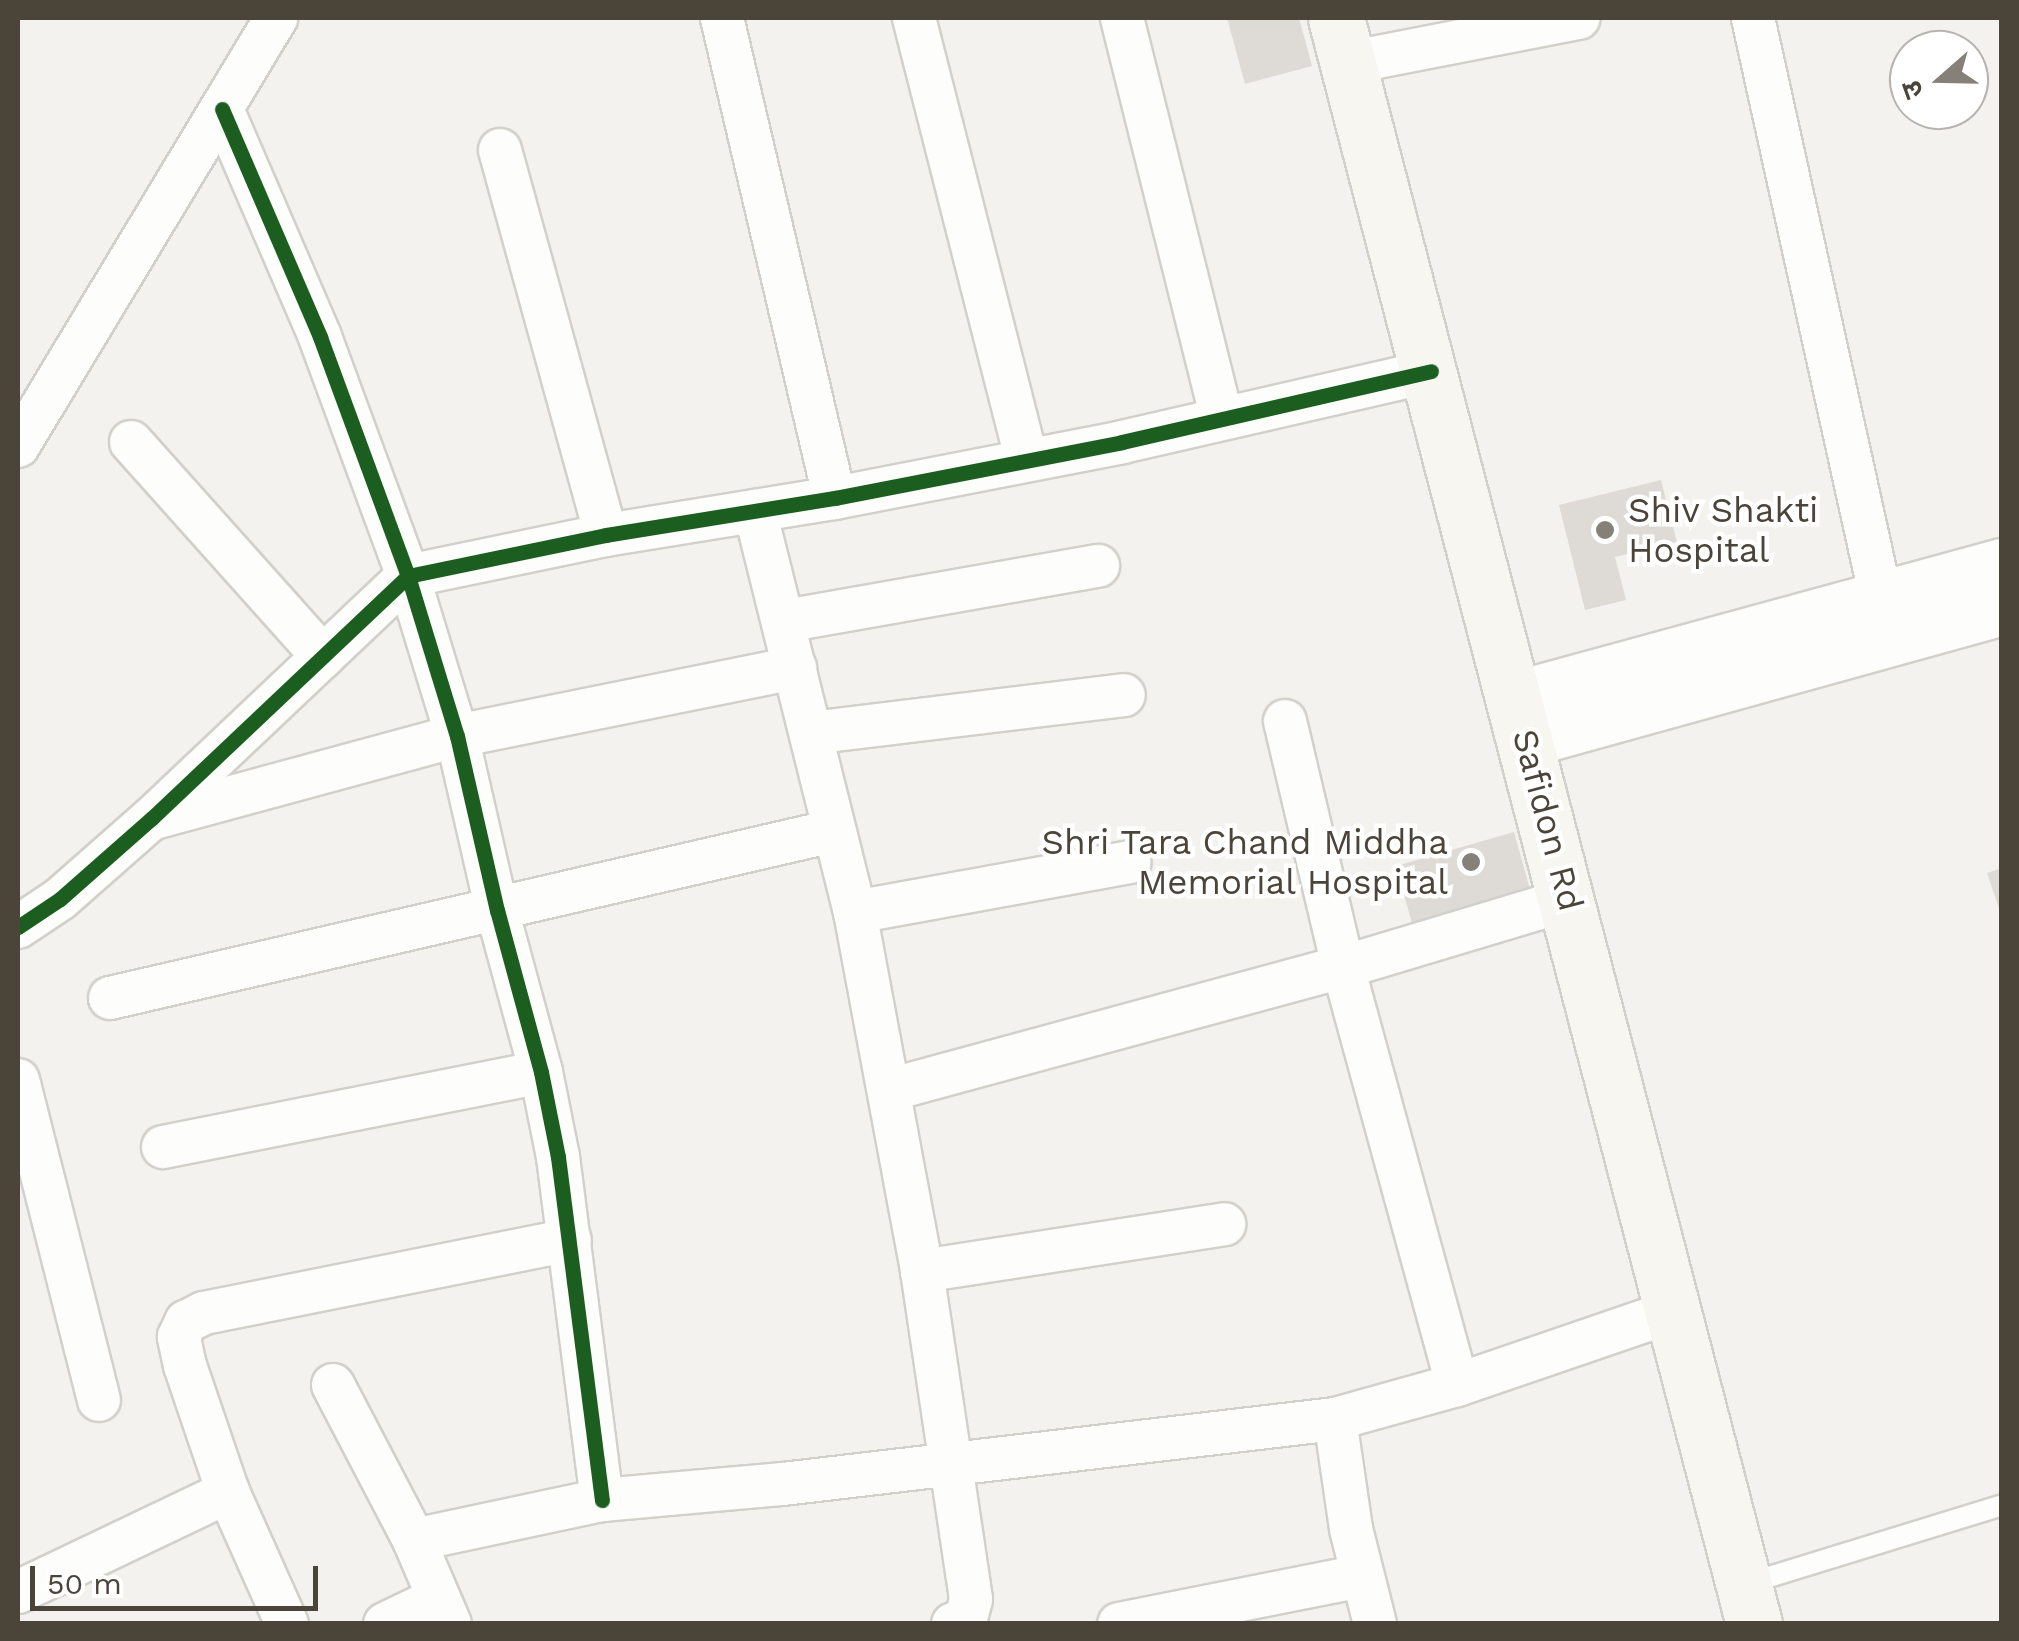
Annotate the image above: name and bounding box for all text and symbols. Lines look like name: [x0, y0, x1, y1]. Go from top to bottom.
north arrow: [1889, 30, 1989, 130]
text: उ: [1894, 76, 1931, 103]
place label: Shiv Shakti Hospital: [1628, 489, 1819, 571]
marker: Shiv Shakti Hospital: [1592, 517, 1618, 543]
street label: Safidon Rd: [1504, 725, 1592, 915]
place label: Shri Tara Chand Middha Memorial Hospital: [1040, 821, 1448, 903]
marker: Shri Tara Chand Middha Memorial Hospital: [1458, 849, 1484, 875]
scale bar: [35, 1546, 322, 1608]
text: 50 m: [47, 1566, 122, 1601]

